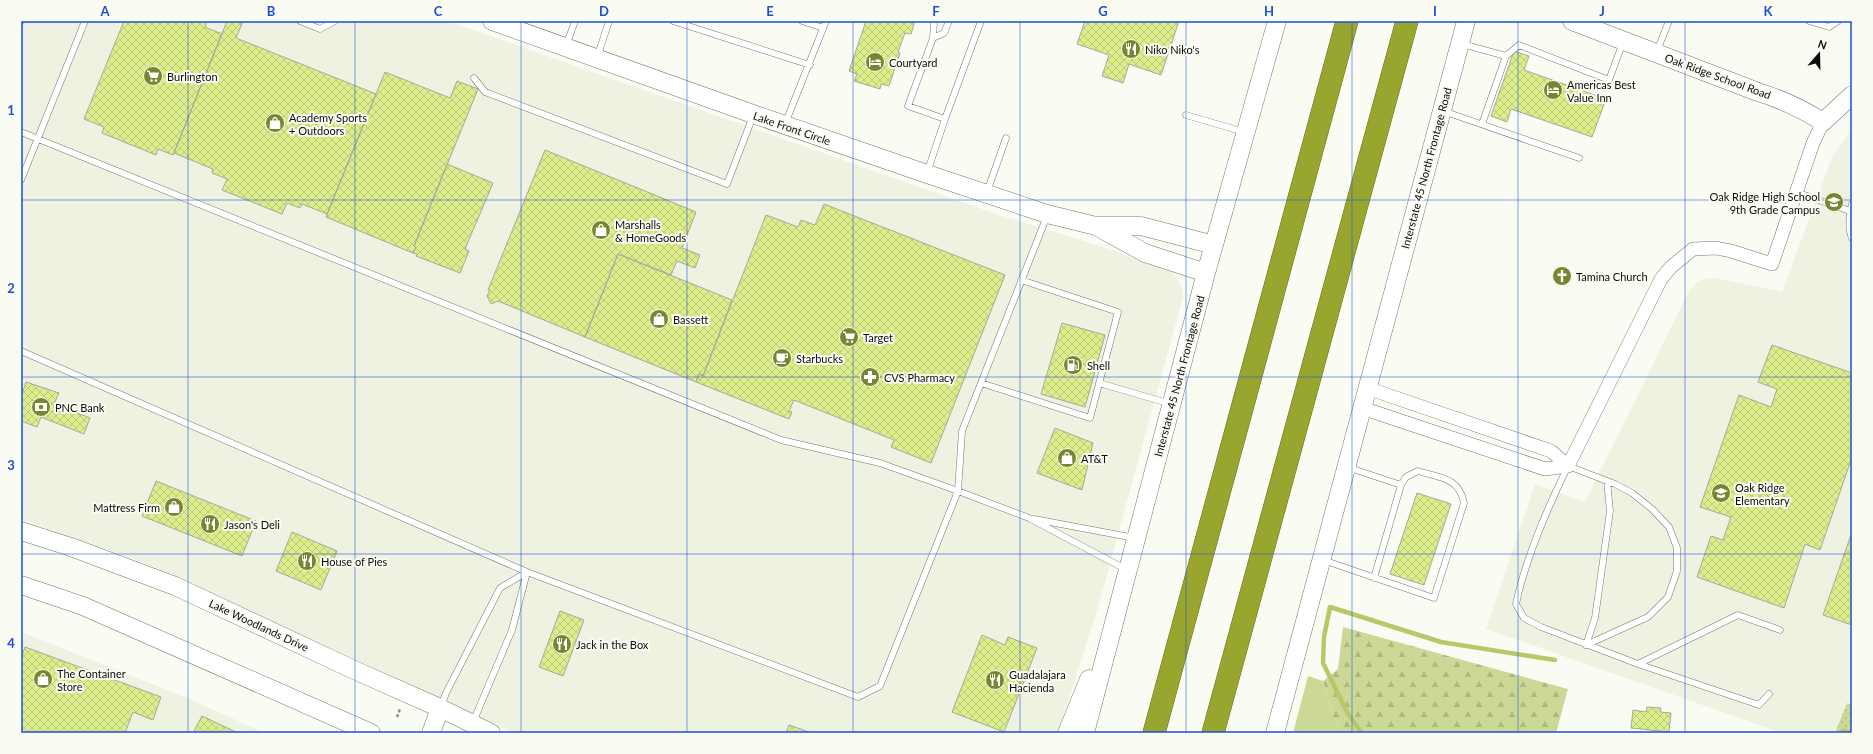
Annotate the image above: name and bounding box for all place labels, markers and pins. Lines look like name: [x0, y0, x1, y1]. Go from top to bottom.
restaurant icon: Niko Niko's: [1120, 38, 1142, 60]
place label: Niko Niko's: [1145, 43, 1200, 56]
hotel icon: Courtyard: [864, 51, 886, 73]
place label: Courtyard: [889, 56, 938, 69]
supermarket icon: Burlington: [142, 65, 164, 87]
place label: Burlington: [167, 70, 218, 83]
place label: Americas Best Value Inn: [1567, 78, 1636, 104]
hotel icon: Americas Best Value Inn: [1542, 79, 1564, 101]
place label: Academy Sports + Outdoors: [289, 111, 367, 137]
shop icon: Academy Sports + Outdoors: [264, 112, 286, 134]
place label: Oak Ridge High School 9th Grade Campus: [1710, 190, 1820, 216]
school or university icon: Oak Ridge High School 9th Grade Campus: [1823, 191, 1845, 213]
place label: Marshalls & HomeGoods: [615, 218, 687, 244]
shop icon: Marshalls & HomeGoods: [590, 219, 612, 241]
church icon: Tamina Church: [1551, 265, 1573, 287]
place label: Tamina Church: [1576, 270, 1648, 283]
shop icon: Bassett: [648, 308, 670, 330]
place label: Bassett: [673, 313, 709, 326]
supermarket icon: Target: [838, 326, 860, 348]
place label: Target: [863, 331, 893, 344]
cafe icon: Starbucks: [771, 347, 793, 369]
place label: Starbucks: [796, 352, 843, 365]
fuel station icon: Shell: [1062, 354, 1084, 376]
place label: Shell: [1087, 359, 1110, 372]
pharmacy icon: CVS Pharmacy: [859, 366, 881, 388]
place label: CVS Pharmacy: [884, 371, 955, 384]
bank icon: PNC Bank: [30, 396, 52, 418]
place label: PNC Bank: [55, 401, 105, 414]
shop icon: AT&T: [1056, 447, 1078, 469]
place label: AT&T: [1081, 452, 1108, 465]
place label: Oak Ridge Elementary: [1735, 481, 1790, 507]
school or university icon: Oak Ridge Elementary: [1710, 482, 1732, 504]
shop icon: Mattress Firm: [163, 496, 185, 518]
place label: Mattress Firm: [93, 501, 160, 514]
restaurant icon: Jason's Deli: [199, 513, 221, 535]
place label: Jason's Deli: [224, 518, 280, 531]
restaurant icon: House of Pies: [296, 550, 318, 572]
place label: House of Pies: [321, 555, 388, 568]
restaurant icon: Jack in the Box: [551, 633, 573, 655]
place label: Jack in the Box: [576, 638, 649, 651]
place label: The Container Store: [57, 667, 126, 693]
shop icon: The Container Store: [32, 668, 54, 690]
place label: Guadalajara Hacienda: [1009, 668, 1066, 694]
restaurant icon: Guadalajara Hacienda: [984, 669, 1006, 691]

